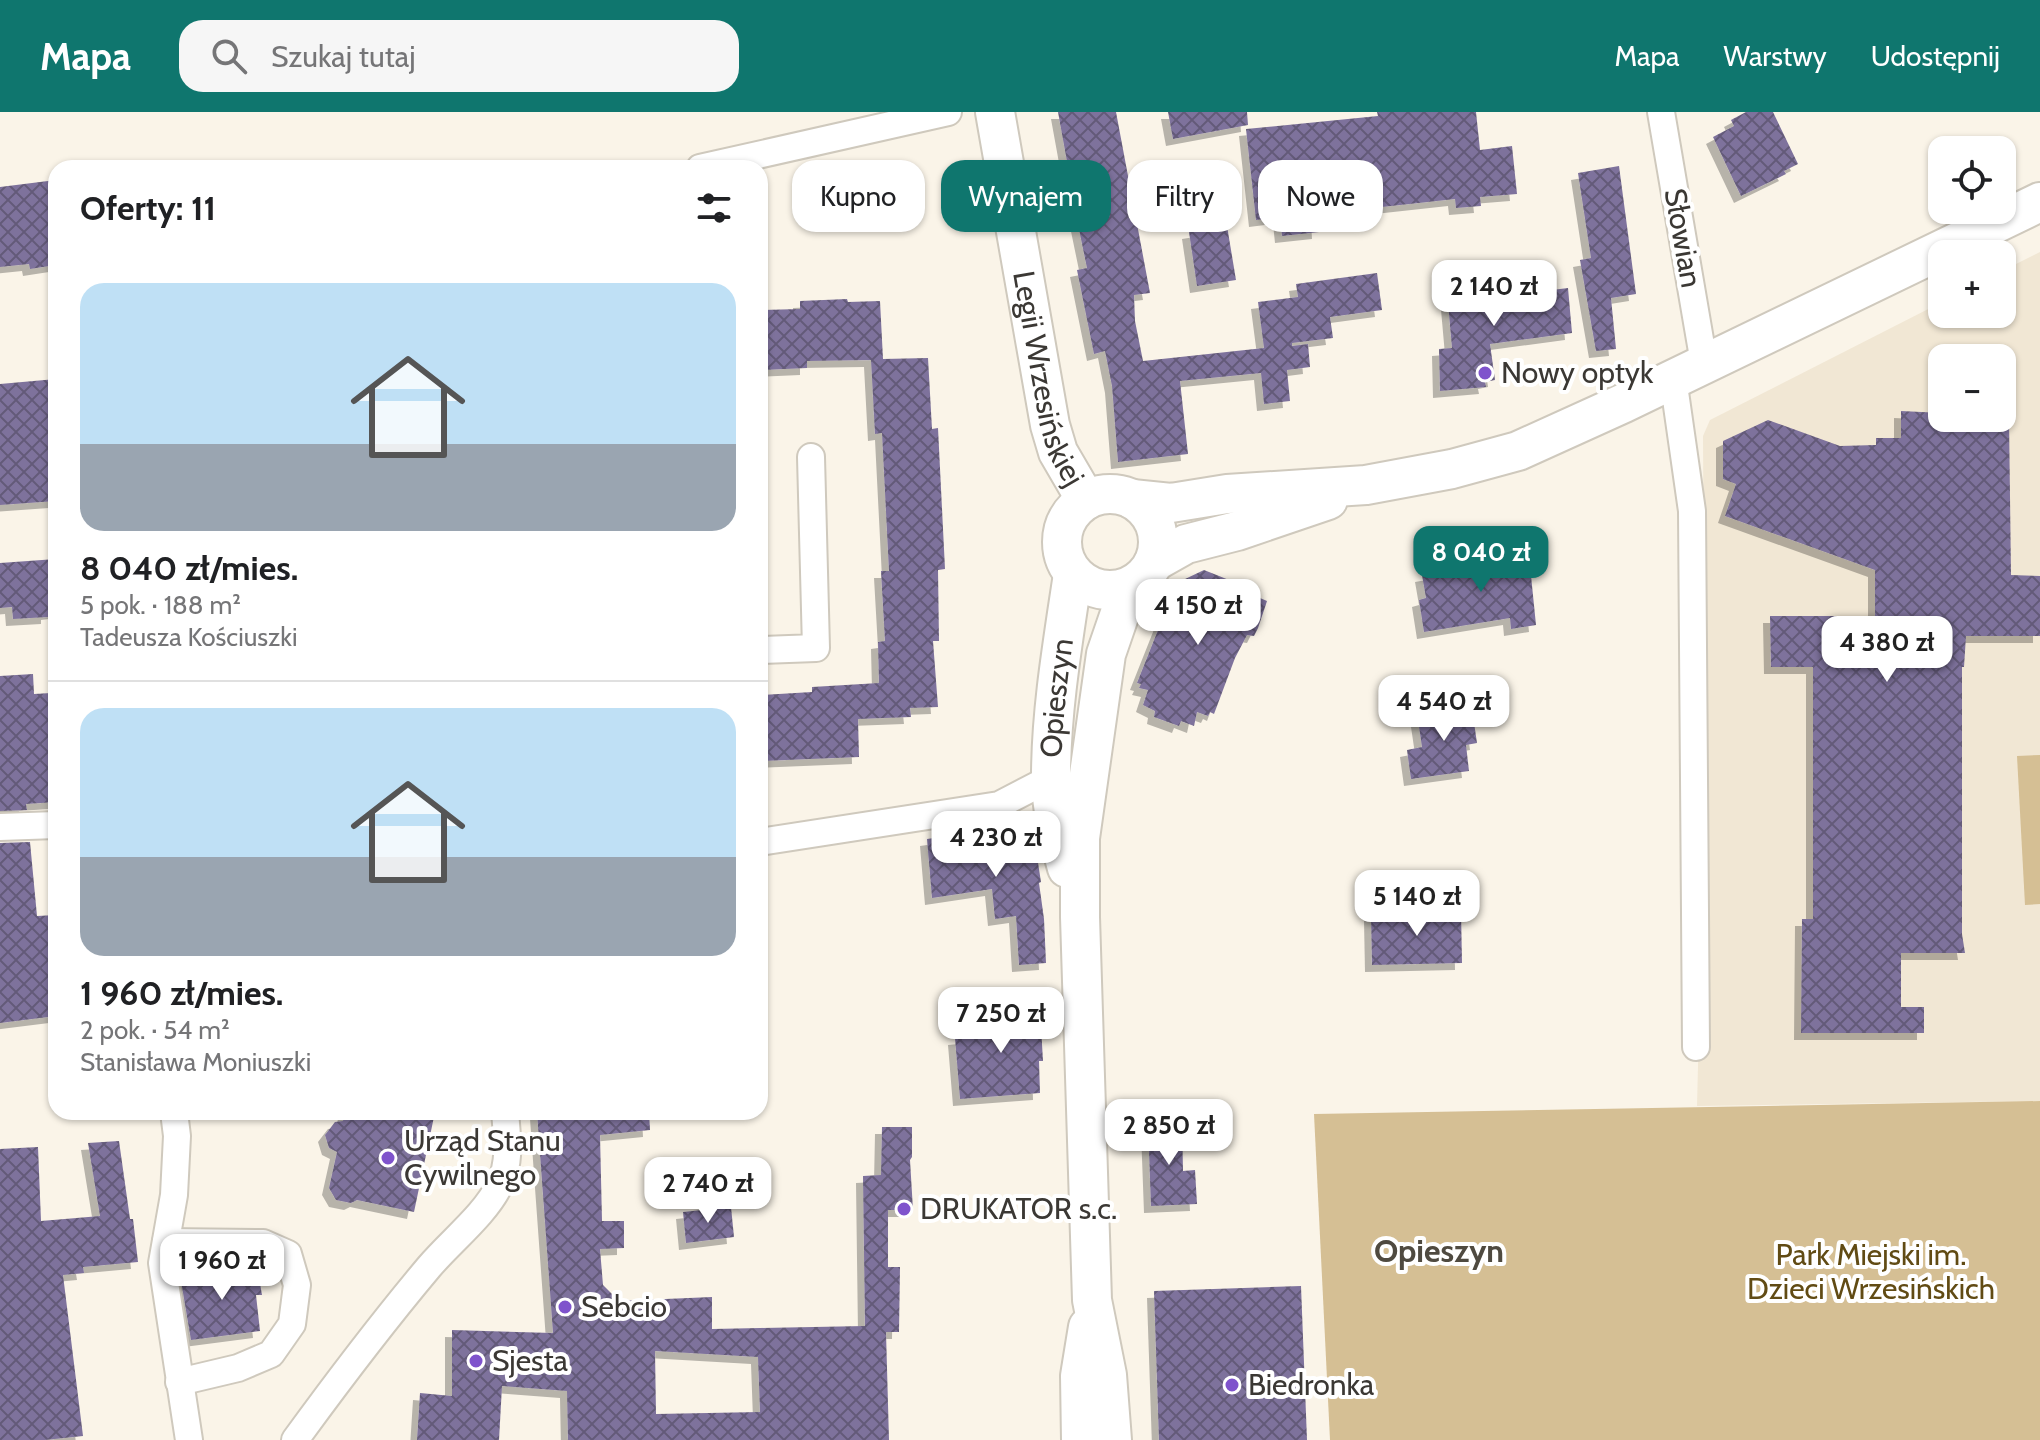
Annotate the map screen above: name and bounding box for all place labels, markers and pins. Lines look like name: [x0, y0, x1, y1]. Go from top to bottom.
pin: 2 140 zł: [1411, 260, 1577, 328]
place label: Nowy optyk: [1501, 354, 1654, 391]
marker: Nowy optyk: [1476, 364, 1494, 382]
pin: 8 040 zł: [1398, 526, 1564, 594]
pin: 4 150 zł: [1115, 579, 1281, 647]
pin: 4 380 zł: [1804, 616, 1970, 684]
pin: 4 540 zł: [1361, 675, 1527, 743]
pin: 4 230 zł: [913, 811, 1079, 879]
pin: 5 140 zł: [1334, 870, 1500, 938]
pin: 7 250 zł: [918, 987, 1084, 1055]
pin: 2 850 zł: [1086, 1099, 1252, 1167]
place label: Urząd Stanu Cywilnego: [404, 1122, 561, 1193]
marker: Urząd Stanu Cywilnego: [379, 1149, 397, 1167]
pin: 2 740 zł: [625, 1157, 791, 1225]
place label: DRUKATOR s.c.: [920, 1190, 1117, 1227]
marker: DRUKATOR s.c.: [895, 1200, 913, 1218]
pin: 1 960 zł: [139, 1234, 305, 1302]
place label: Sebcio: [581, 1288, 667, 1325]
marker: Sebcio: [556, 1298, 574, 1316]
place label: Sjesta: [492, 1342, 569, 1379]
marker: Sjesta: [467, 1352, 485, 1370]
place label: Biedronka: [1248, 1366, 1375, 1403]
marker: Biedronka: [1223, 1376, 1241, 1394]

